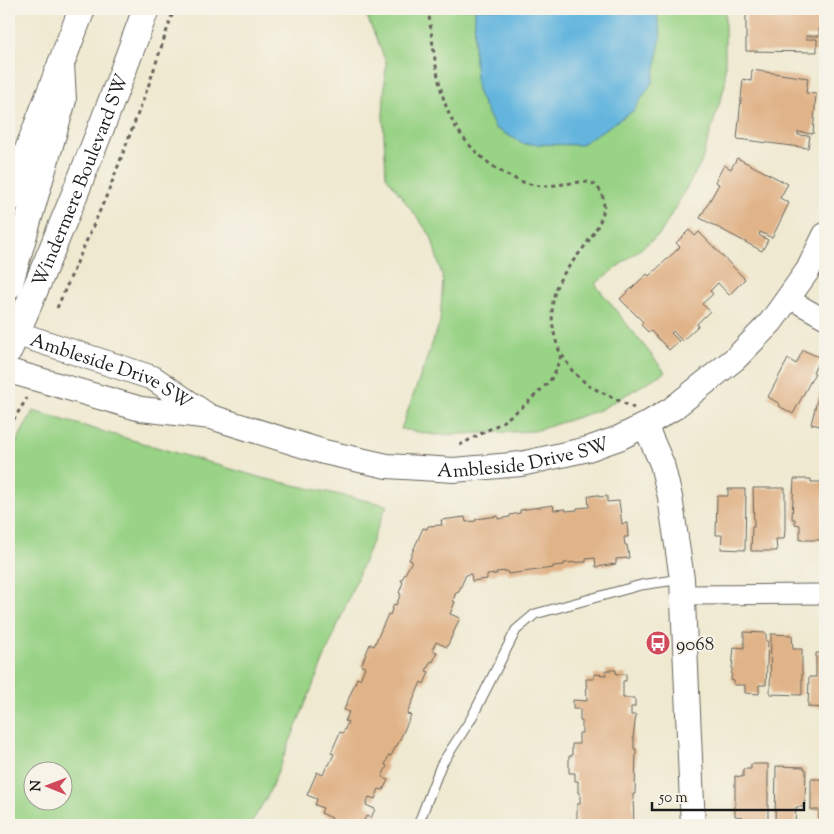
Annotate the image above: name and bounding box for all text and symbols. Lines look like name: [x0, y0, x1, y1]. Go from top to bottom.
street label: Windermere Boulevard SW: [27, 71, 137, 292]
street label: Ambleside Drive SW: [26, 328, 197, 417]
street label: Ambleside Drive SW: [437, 432, 613, 486]
bus stop icon: 9068: [645, 630, 671, 656]
place label: 9068: [676, 632, 714, 659]
north arrow: [22, 762, 72, 812]
scale bar: [652, 779, 804, 811]
text: N: [27, 780, 47, 792]
text: 50 m: [658, 788, 688, 809]

